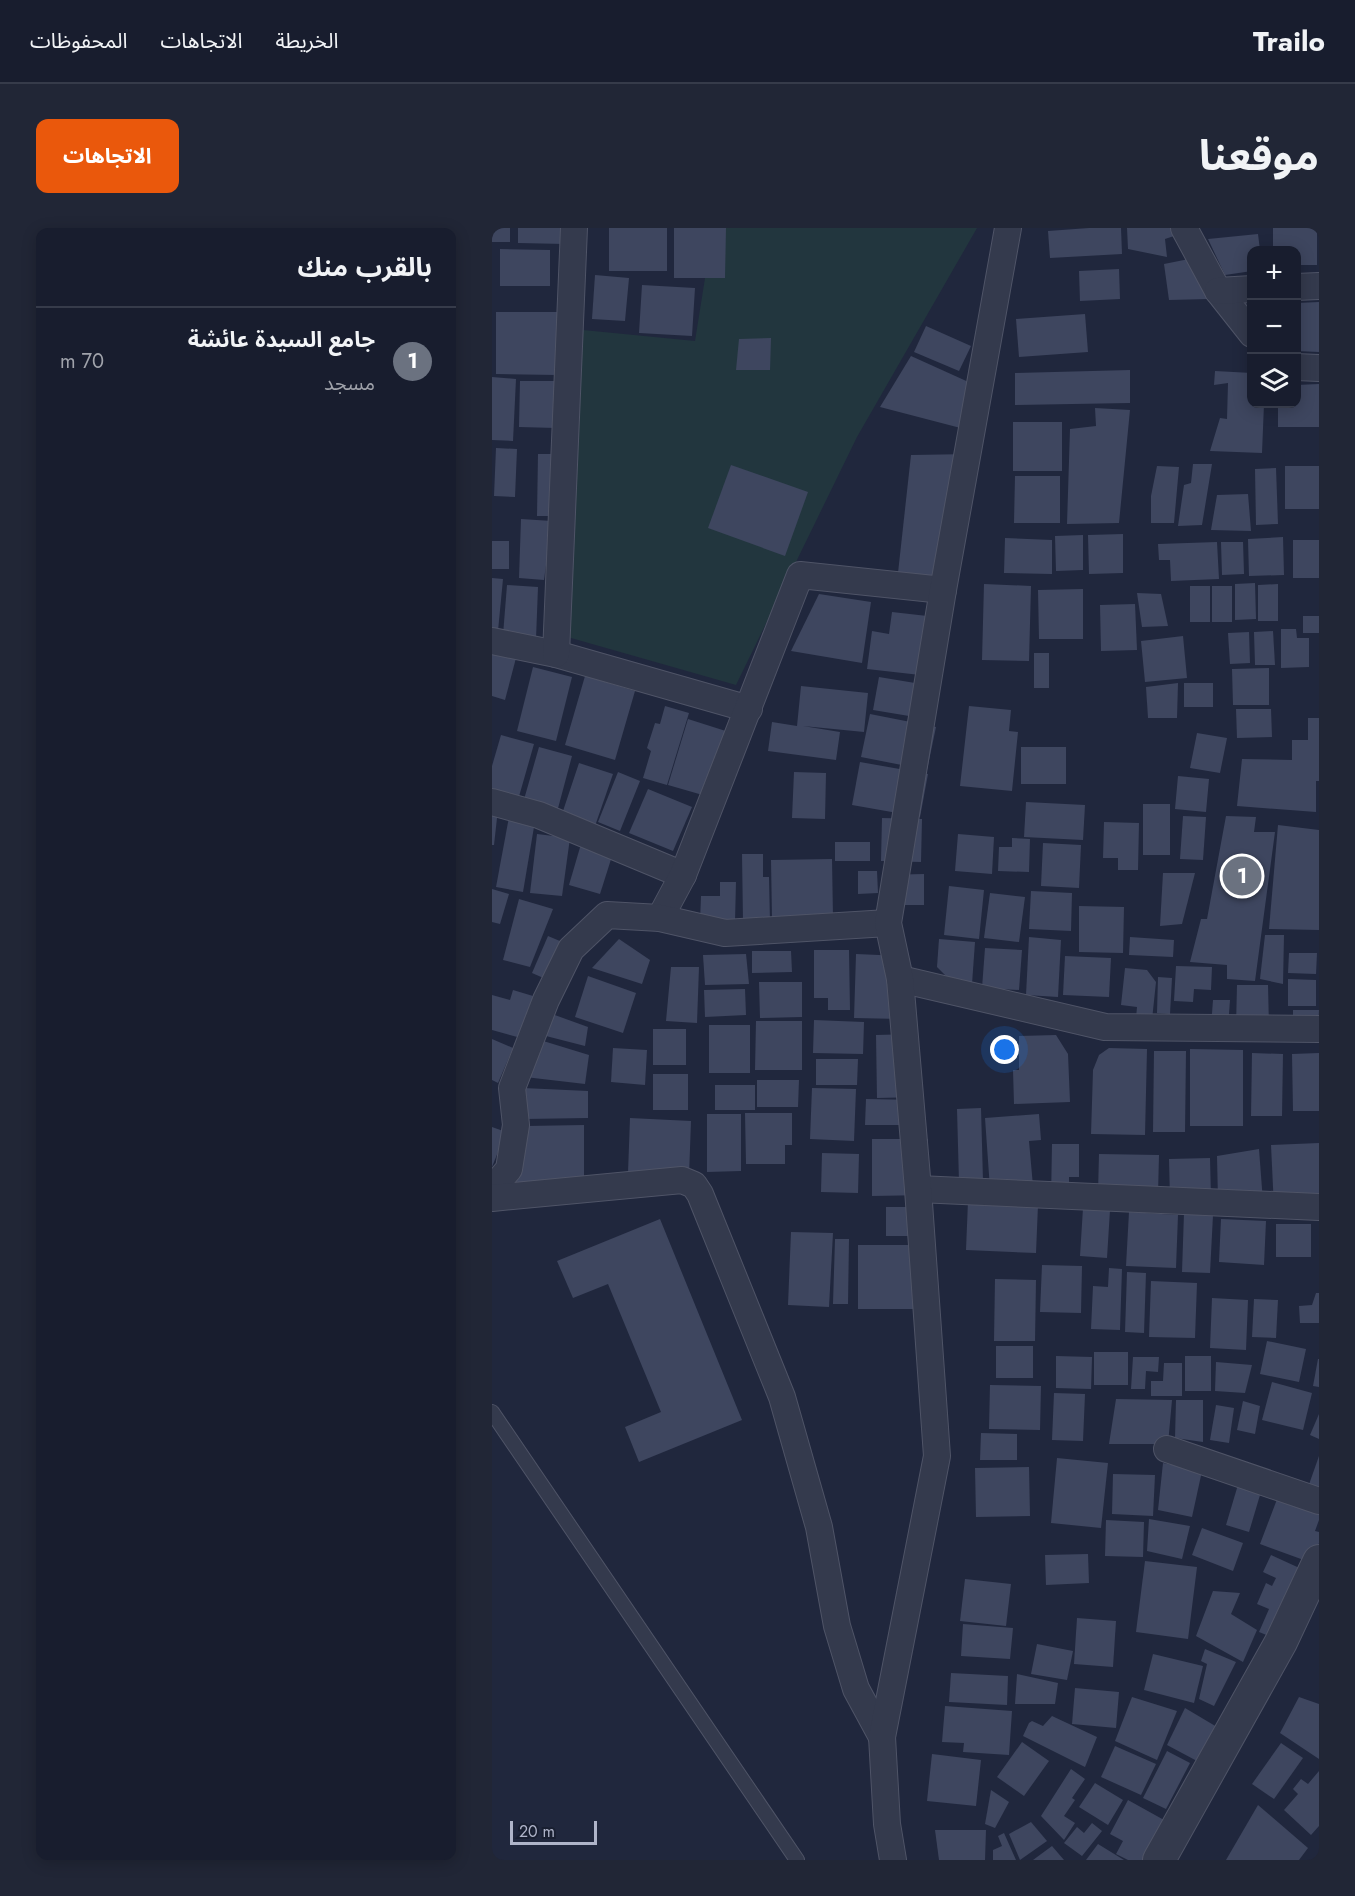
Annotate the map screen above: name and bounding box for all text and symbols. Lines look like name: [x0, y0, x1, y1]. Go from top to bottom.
text: Trailo: [1253, 21, 1325, 62]
text: المحفوظات: [30, 26, 127, 56]
text: الاتجاهات: [160, 26, 242, 56]
text: الخريطة: [275, 26, 338, 56]
button: الاتجاهات: [36, 119, 179, 193]
text: موقعنا: [1199, 125, 1319, 186]
map controls: [1247, 246, 1301, 408]
button: +: [1247, 246, 1301, 300]
text: بالقرب منك: [297, 248, 432, 286]
button: −: [1247, 300, 1301, 354]
text: جامع السيدة عائشة: [188, 323, 375, 355]
text: 70 m: [60, 347, 104, 376]
text: 1: [407, 347, 418, 376]
button: layers: [1247, 354, 1301, 408]
text: مسجد: [324, 369, 375, 398]
pin: 1: [1222, 854, 1262, 898]
your location: [990, 1035, 1019, 1064]
scale bar: [510, 1818, 597, 1846]
text: 20 m: [519, 1820, 555, 1843]

